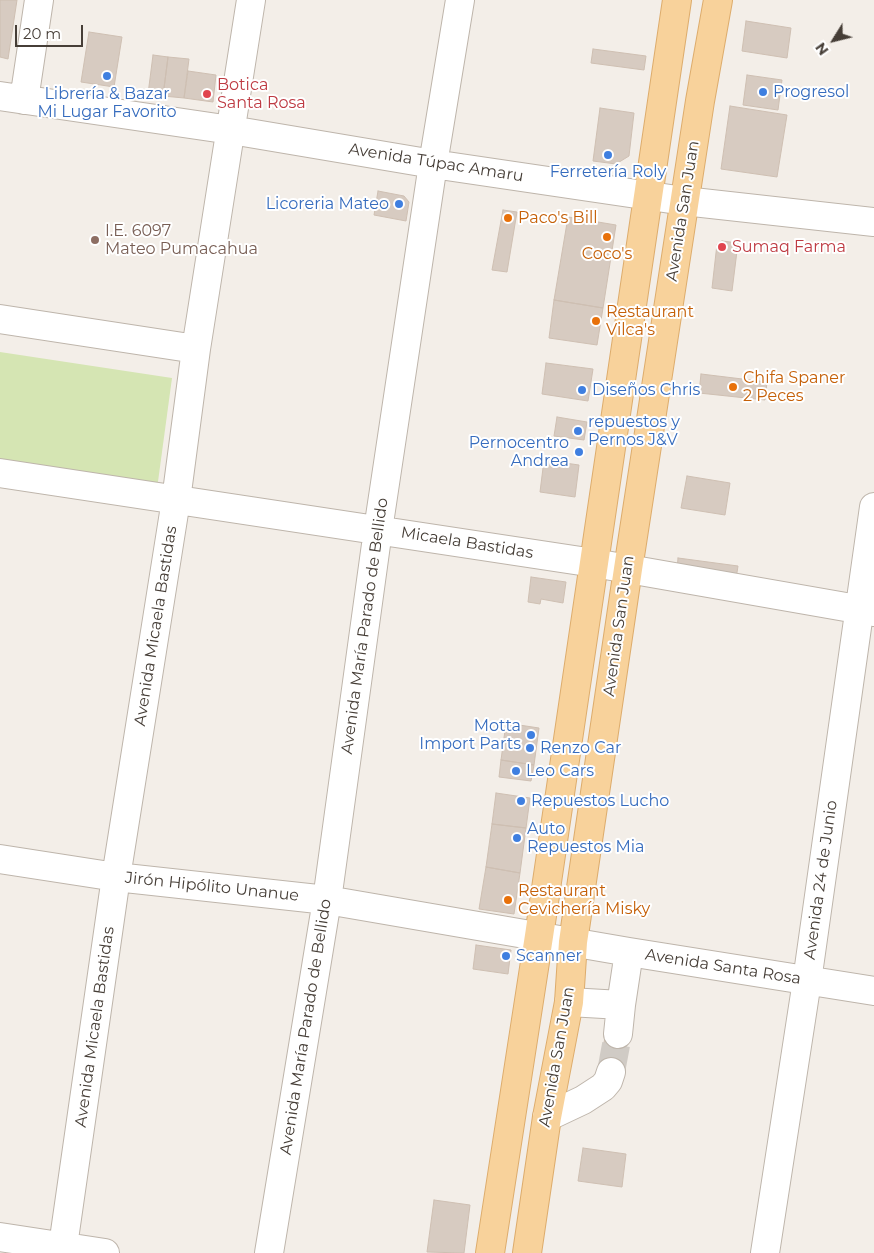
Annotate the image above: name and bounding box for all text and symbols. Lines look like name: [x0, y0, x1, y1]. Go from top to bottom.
scale bar: [18, 15, 85, 47]
north arrow: [809, 15, 859, 65]
text: 20 m: [23, 24, 61, 43]
text: N: [811, 39, 832, 59]
marker: Librería & Bazar Mi Lugar Favorito: [101, 70, 113, 82]
place label: Botica Santa Rosa: [217, 75, 306, 113]
place label: Progresol: [773, 82, 849, 102]
place label: Librería & Bazar Mi Lugar Favorito: [37, 84, 177, 122]
marker: Progresol: [757, 86, 769, 98]
marker: Botica Santa Rosa: [201, 88, 213, 100]
street label: Avenida San Juan: [662, 139, 704, 283]
street label: Avenida Túpac Amaru: [347, 140, 525, 186]
marker: Ferretería Roly: [602, 149, 614, 161]
place label: Ferretería Roly: [550, 162, 666, 182]
place label: Licoreria Mateo: [266, 194, 389, 214]
marker: Licoreria Mateo: [393, 198, 405, 210]
place label: Paco's Bill: [518, 208, 598, 228]
marker: Paco's Bill: [502, 212, 514, 224]
place label: I.E. 6097 Mateo Pumacahua: [105, 221, 258, 259]
marker: Coco's: [601, 231, 613, 243]
marker: I.E. 6097 Mateo Pumacahua: [89, 234, 101, 246]
place label: Sumaq Farma: [732, 237, 846, 257]
marker: Sumaq Farma: [716, 241, 728, 253]
place label: Coco's: [582, 244, 632, 264]
place label: Restaurant Vilca's: [606, 302, 694, 340]
marker: Restaurant Vilca's: [590, 315, 602, 327]
place label: Chifa Spaner 2 Peces: [743, 368, 845, 406]
place label: Diseños Chris: [592, 380, 700, 400]
marker: Chifa Spaner 2 Peces: [727, 381, 739, 393]
marker: Diseños Chris: [576, 384, 588, 396]
place label: repuestos y Pernos J&V: [588, 412, 680, 450]
marker: repuestos y Pernos J&V: [572, 425, 584, 437]
place label: Pernocentro Andrea: [469, 433, 569, 471]
marker: Pernocentro Andrea: [573, 446, 585, 458]
street label: Avenida María Parado de Bellido: [337, 496, 393, 756]
street label: Micaela Bastidas: [399, 523, 535, 563]
street label: Avenida Micaela Bastidas: [131, 524, 181, 728]
street label: Avenida San Juan: [600, 554, 638, 698]
place label: Motta Import Parts: [419, 716, 521, 754]
marker: Motta Import Parts: [525, 729, 537, 741]
place label: Renzo Car: [540, 738, 621, 758]
marker: Renzo Car: [524, 742, 536, 754]
place label: Leo Cars: [526, 761, 594, 781]
marker: Leo Cars: [510, 765, 522, 777]
place label: Repuestos Lucho: [531, 791, 669, 811]
marker: Repuestos Lucho: [515, 795, 527, 807]
street label: Avenida 24 de Junio: [800, 799, 842, 961]
place label: Auto Repuestos Mia: [527, 819, 645, 857]
marker: Auto Repuestos Mia: [511, 832, 523, 844]
street label: Jirón Hipólito Unanue: [124, 868, 300, 906]
place label: Restaurant Cevichería Misky: [518, 881, 650, 919]
marker: Restaurant Cevichería Misky: [502, 894, 514, 906]
street label: Avenida María Parado de Bellido: [276, 898, 336, 1156]
street label: Avenida Micaela Bastidas: [71, 925, 119, 1129]
street label: Avenida Santa Rosa: [644, 945, 802, 989]
place label: Scanner: [516, 946, 582, 966]
marker: Scanner: [500, 950, 512, 962]
street label: Avenida San Juan: [535, 985, 579, 1129]

